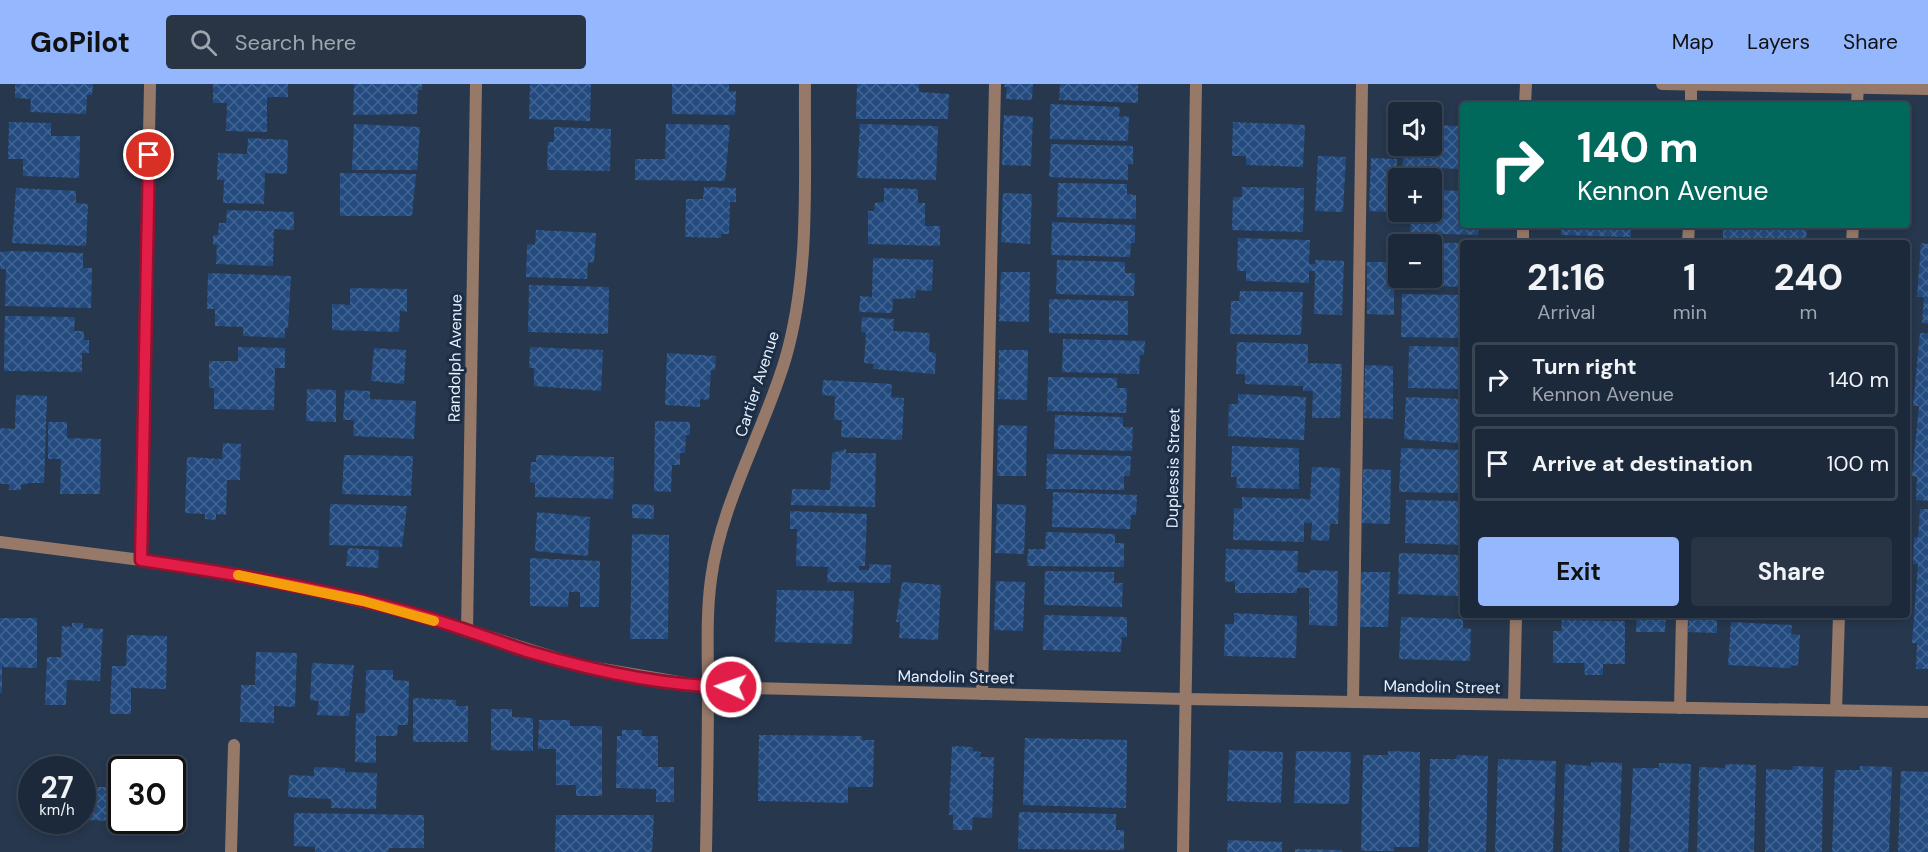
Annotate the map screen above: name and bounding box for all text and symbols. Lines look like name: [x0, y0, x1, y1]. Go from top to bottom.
search box: [166, 15, 586, 69]
text: GoPilot: [30, 24, 130, 61]
icon: search: [187, 26, 220, 59]
text: Search here: [235, 28, 356, 57]
text: Map: [1672, 28, 1714, 56]
text: Layers: [1747, 28, 1810, 56]
text: Share: [1843, 28, 1898, 56]
map controls: [1388, 102, 1442, 288]
button: sound: [1388, 102, 1442, 156]
text: 140 m: [1577, 120, 1699, 175]
icon: right: [1478, 126, 1556, 204]
pin: [123, 129, 174, 180]
icon: arrive: [132, 138, 165, 171]
button: +: [1388, 168, 1442, 222]
text: Kennon Avenue: [1577, 173, 1769, 208]
button: −: [1388, 234, 1442, 288]
text: 21:16: [1527, 254, 1606, 301]
text: 1: [1683, 254, 1696, 301]
text: 240: [1774, 254, 1843, 301]
street label: Randolph Avenue: [443, 294, 467, 422]
text: Arrival: [1537, 299, 1596, 325]
text: min: [1673, 299, 1707, 325]
text: m: [1800, 299, 1817, 325]
street label: Cartier Avenue: [730, 329, 784, 439]
text: Turn right: [1532, 352, 1637, 381]
icon: right: [1481, 363, 1514, 396]
text: 140 m: [1828, 365, 1889, 394]
text: Kennon Avenue: [1532, 381, 1674, 407]
street label: Duplessis Street: [1161, 408, 1185, 528]
icon: arrive: [1481, 447, 1514, 480]
text: Arrive at destination: [1532, 449, 1753, 478]
text: 100 m: [1827, 449, 1889, 478]
button: Exit: [1478, 537, 1679, 606]
button: Share: [1691, 537, 1892, 606]
position arrow: [699, 655, 763, 719]
street label: Mandolin Street: [897, 665, 1015, 689]
street label: Mandolin Street: [1383, 675, 1501, 699]
speed limit sign: 30: [108, 756, 186, 834]
text: 27: [40, 768, 74, 807]
text: km/h: [39, 800, 75, 820]

